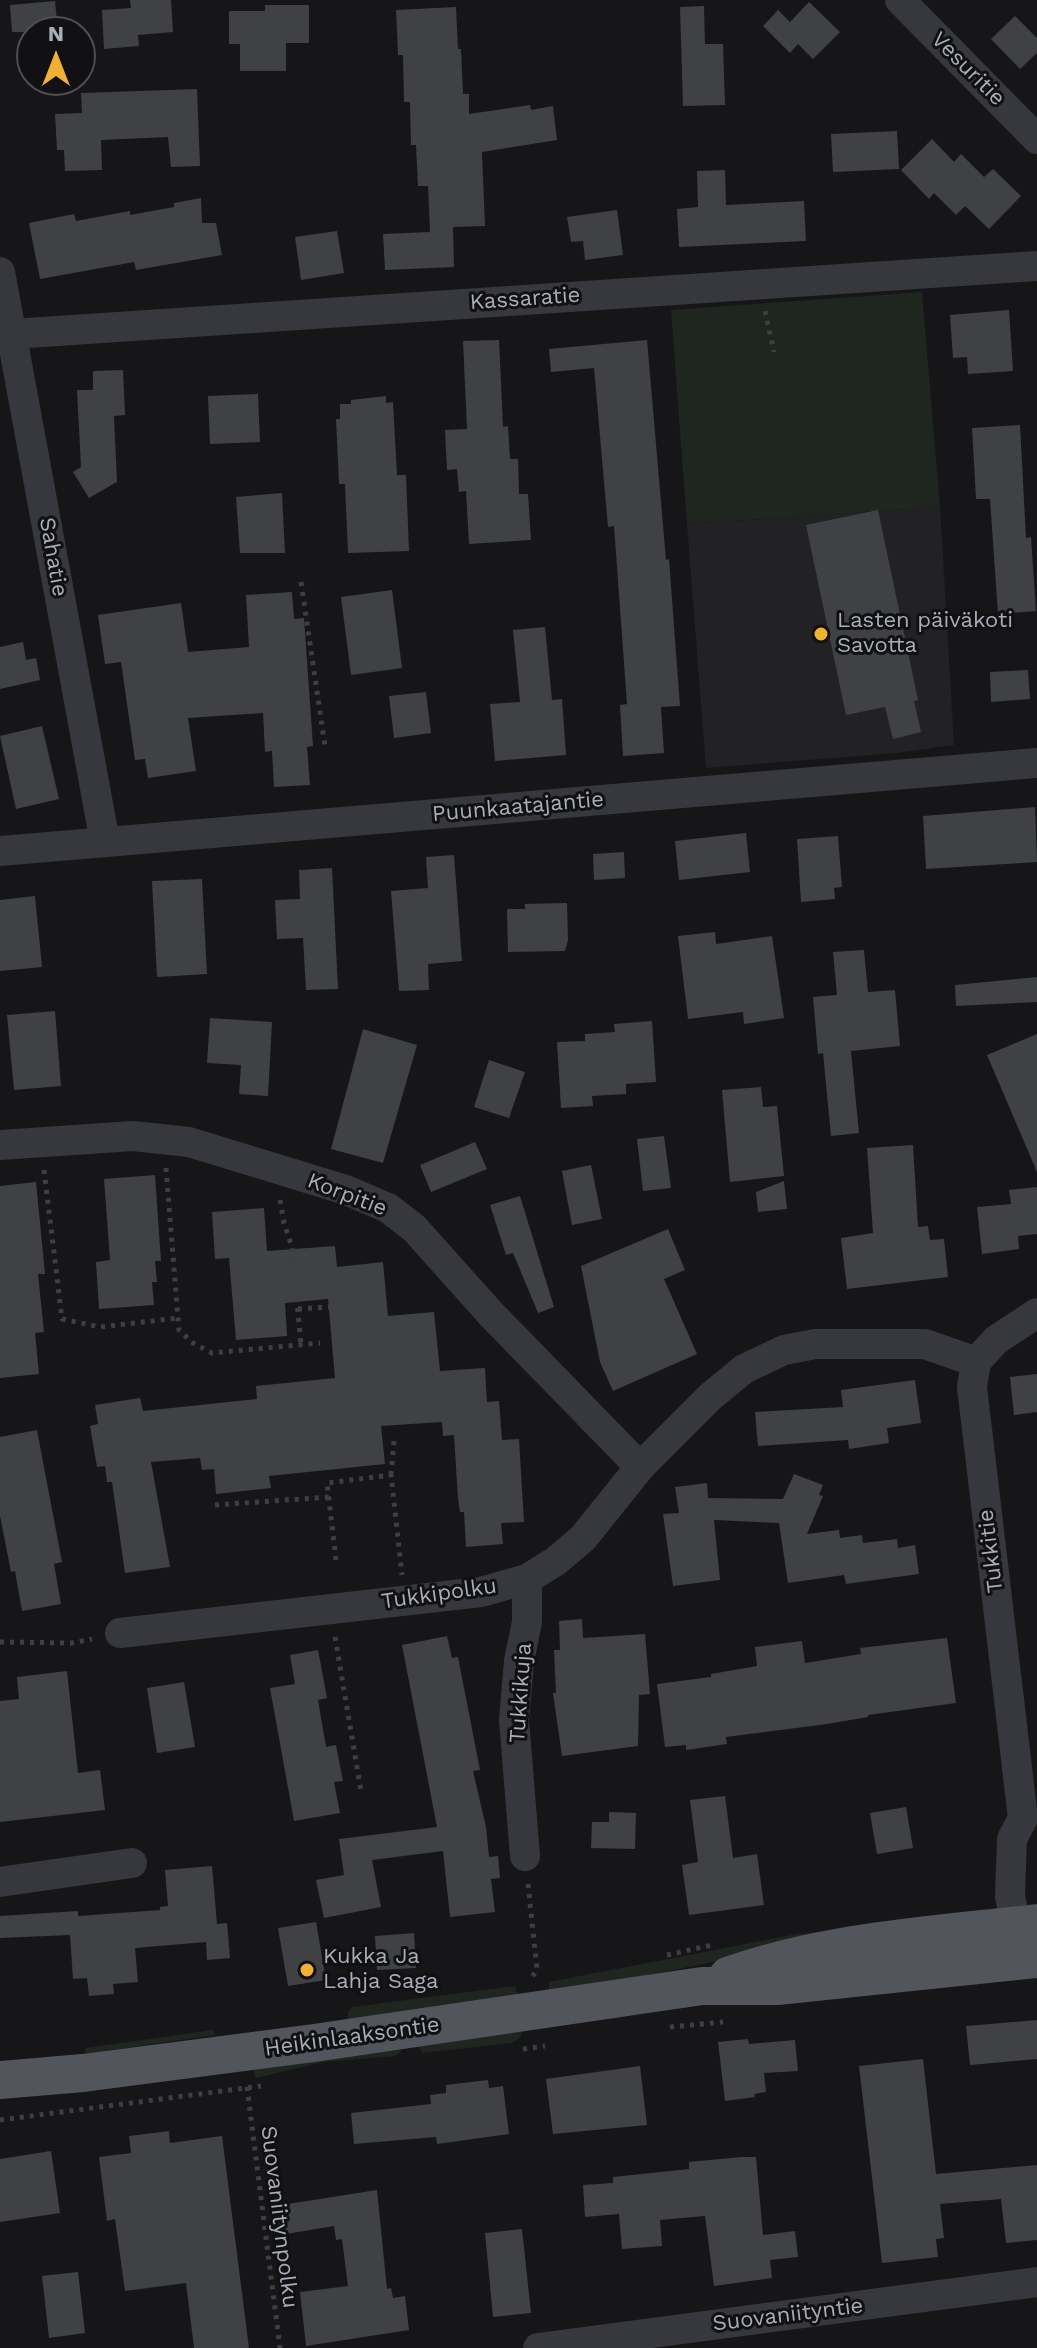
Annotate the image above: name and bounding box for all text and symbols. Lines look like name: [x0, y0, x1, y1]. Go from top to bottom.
north arrow: [16, 16, 96, 96]
text: N: [48, 21, 64, 46]
street label: Vesuritie: [926, 27, 1010, 111]
street label: Kassaratie: [469, 282, 581, 316]
street label: Sahatie: [33, 515, 73, 599]
place label: Lasten päiväkoti Savotta: [837, 608, 1013, 660]
marker: Lasten päiväkoti Savotta: [812, 625, 830, 643]
street label: Puunkaatajantie: [431, 786, 605, 828]
street label: Korpitie: [303, 1168, 391, 1222]
street label: Tukkitie: [973, 1508, 1009, 1594]
street label: Tukkipolku: [380, 1573, 498, 1615]
street label: Tukkikuja: [504, 1642, 538, 1744]
place label: Kukka Ja Lahja Saga: [323, 1944, 439, 1996]
marker: Kukka Ja Lahja Saga: [298, 1961, 316, 1979]
street label: Heikinlaaksontie: [263, 2012, 441, 2062]
street label: Suovaniitynpolku: [255, 2124, 303, 2310]
street label: Suovaniityntie: [711, 2293, 865, 2337]

